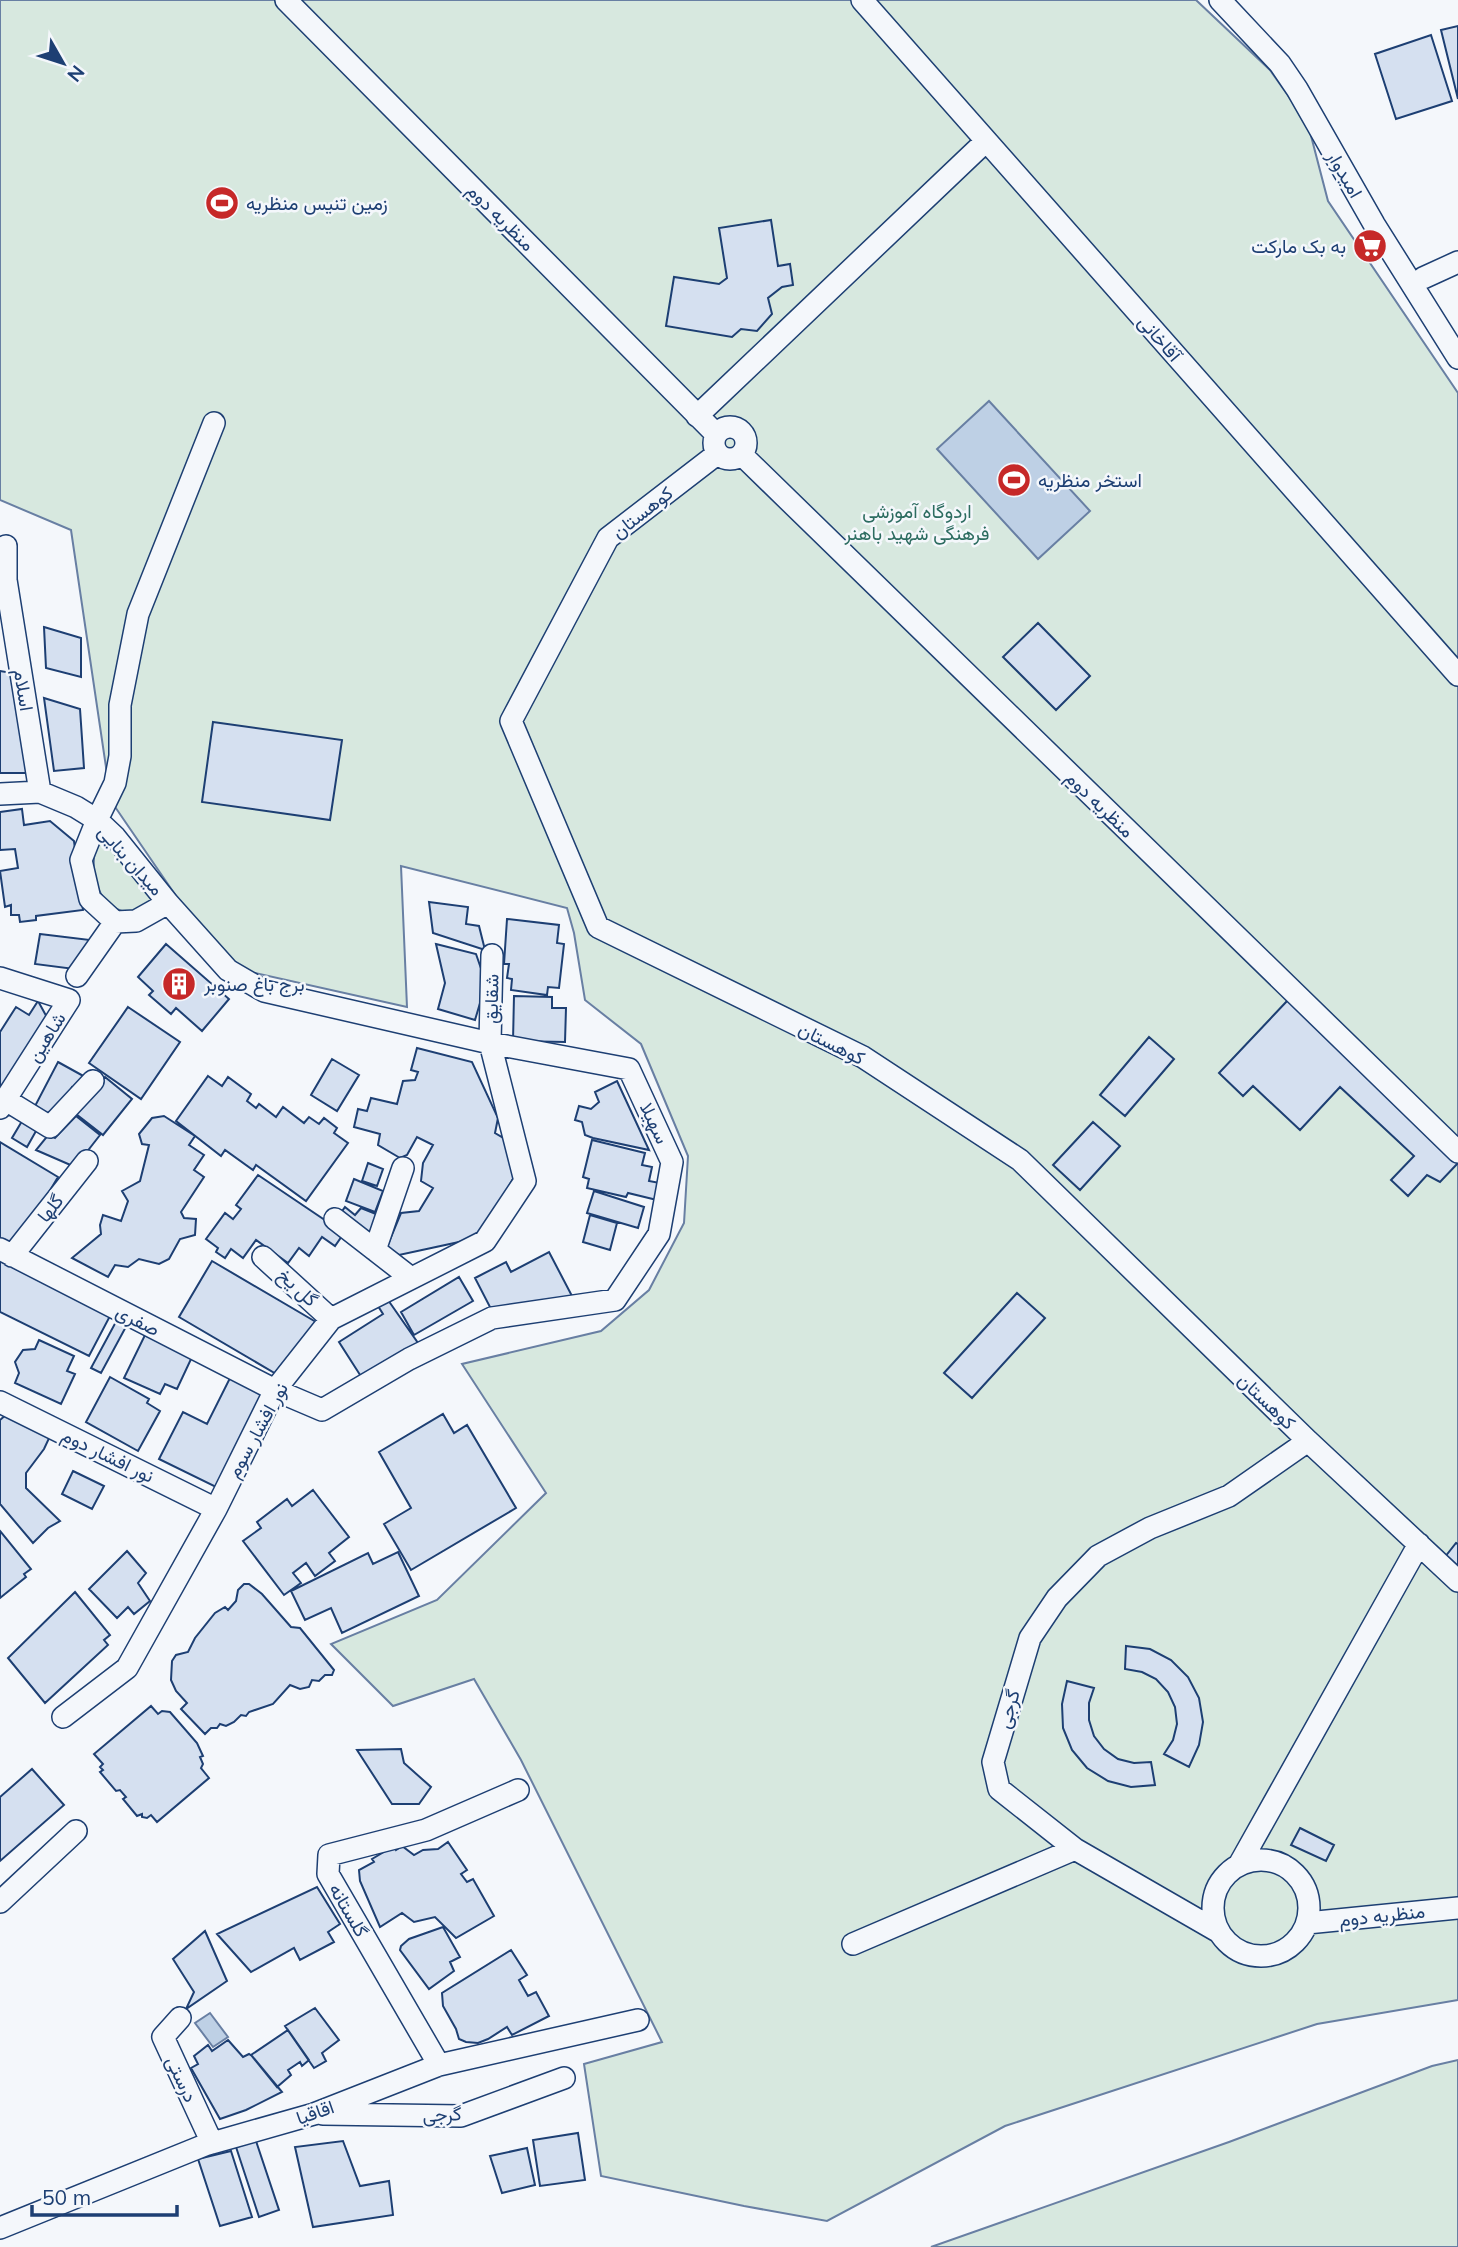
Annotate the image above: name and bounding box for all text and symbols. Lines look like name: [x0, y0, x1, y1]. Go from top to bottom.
north arrow: [28, 28, 98, 98]
text: N: [62, 61, 90, 87]
street label: امیدوار: [1321, 145, 1368, 202]
street label: منظریه دوم: [461, 178, 540, 257]
sports icon: زمین تنیس منظریه: [203, 184, 241, 222]
place label: زمین تنیس منظریه: [246, 191, 388, 215]
supermarket icon: به بک مارکت: [1351, 227, 1389, 265]
place label: به بک مارکت: [1251, 234, 1346, 258]
street label: آقاخانی: [1133, 310, 1188, 368]
sports icon: استخر منظریه: [995, 461, 1033, 499]
place label: استخر منظریه: [1038, 468, 1142, 492]
street label: کوهستان: [607, 481, 677, 543]
park label: اردوگاه آموزشی فرهنگی شهید باهنر: [843, 499, 990, 545]
street label: اسلام: [8, 667, 39, 713]
street label: منظریه دوم: [1060, 765, 1139, 843]
street label: میدان بنایی: [93, 820, 169, 900]
building icon: برج باغ صنوبر: [160, 965, 198, 1003]
place label: برج باغ صنوبر: [203, 972, 305, 997]
street label: شقایق: [479, 974, 503, 1024]
street label: شاهین: [21, 1008, 71, 1066]
street label: کوهستان: [795, 1016, 869, 1070]
street label: سهیلا: [635, 1099, 675, 1147]
street label: گلها: [32, 1189, 68, 1227]
street label: گل یخ: [271, 1263, 323, 1313]
street label: صفری: [112, 1299, 164, 1341]
street label: کوهستان: [1233, 1368, 1301, 1434]
street label: نور افشار سوم: [221, 1378, 294, 1483]
street label: نور افشار دوم: [57, 1422, 158, 1489]
street label: گرجی: [991, 1687, 1025, 1731]
street label: گلستانه: [324, 1879, 374, 1941]
street label: منظریه دوم: [1338, 1899, 1426, 1932]
street label: درستی: [161, 2052, 203, 2106]
street label: اقاقیا: [293, 2094, 337, 2130]
street label: گرجی: [422, 2101, 462, 2127]
scale bar: [32, 2174, 177, 2218]
text: 50 m: [42, 2184, 91, 2210]

